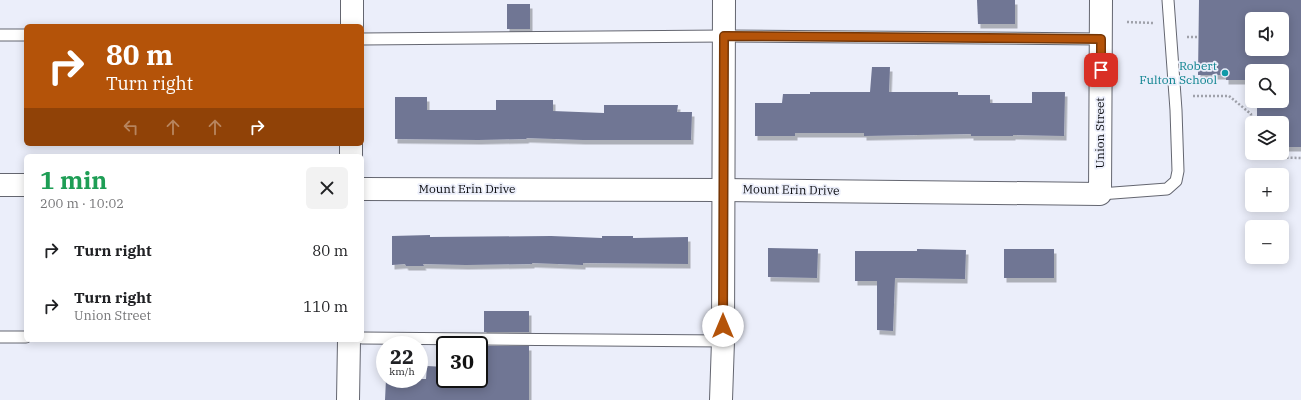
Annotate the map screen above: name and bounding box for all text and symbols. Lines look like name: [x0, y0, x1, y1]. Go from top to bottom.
map controls: [1245, 12, 1289, 264]
button: sound: [1245, 12, 1289, 56]
text: 80 m: [106, 36, 173, 73]
icon: right: [40, 40, 92, 92]
pin: [1084, 53, 1118, 87]
place label: Robert Fulton School: [1139, 58, 1217, 87]
icon: arrive: [1090, 59, 1112, 81]
button: search: [1245, 64, 1289, 108]
marker: Robert Fulton School: [1220, 68, 1230, 78]
text: Turn right: [106, 72, 193, 95]
street label: Union Street: [1092, 97, 1107, 169]
icon: left: [120, 116, 142, 138]
icon: ahead: [162, 116, 184, 138]
icon: ahead: [204, 116, 226, 138]
icon: right: [246, 116, 268, 138]
button: layers: [1245, 116, 1289, 160]
text: 1 min: [40, 164, 107, 196]
button: close: [306, 167, 348, 209]
button: +: [1245, 168, 1289, 212]
street label: Mount Erin Drive: [419, 181, 515, 196]
street label: Mount Erin Drive: [742, 181, 840, 198]
text: 200 m · 10:02: [40, 195, 124, 212]
button: −: [1245, 220, 1289, 264]
icon: right: [40, 239, 62, 261]
text: Turn right: [74, 241, 152, 260]
text: 80 m: [312, 241, 348, 260]
text: Turn right: [74, 288, 152, 307]
icon: right: [40, 295, 62, 317]
text: 110 m: [303, 297, 348, 316]
position arrow: [702, 305, 744, 347]
text: Union Street: [74, 307, 151, 324]
speed limit sign: 30: [436, 336, 488, 388]
text: 22: [390, 343, 414, 370]
text: km/h: [389, 365, 415, 378]

